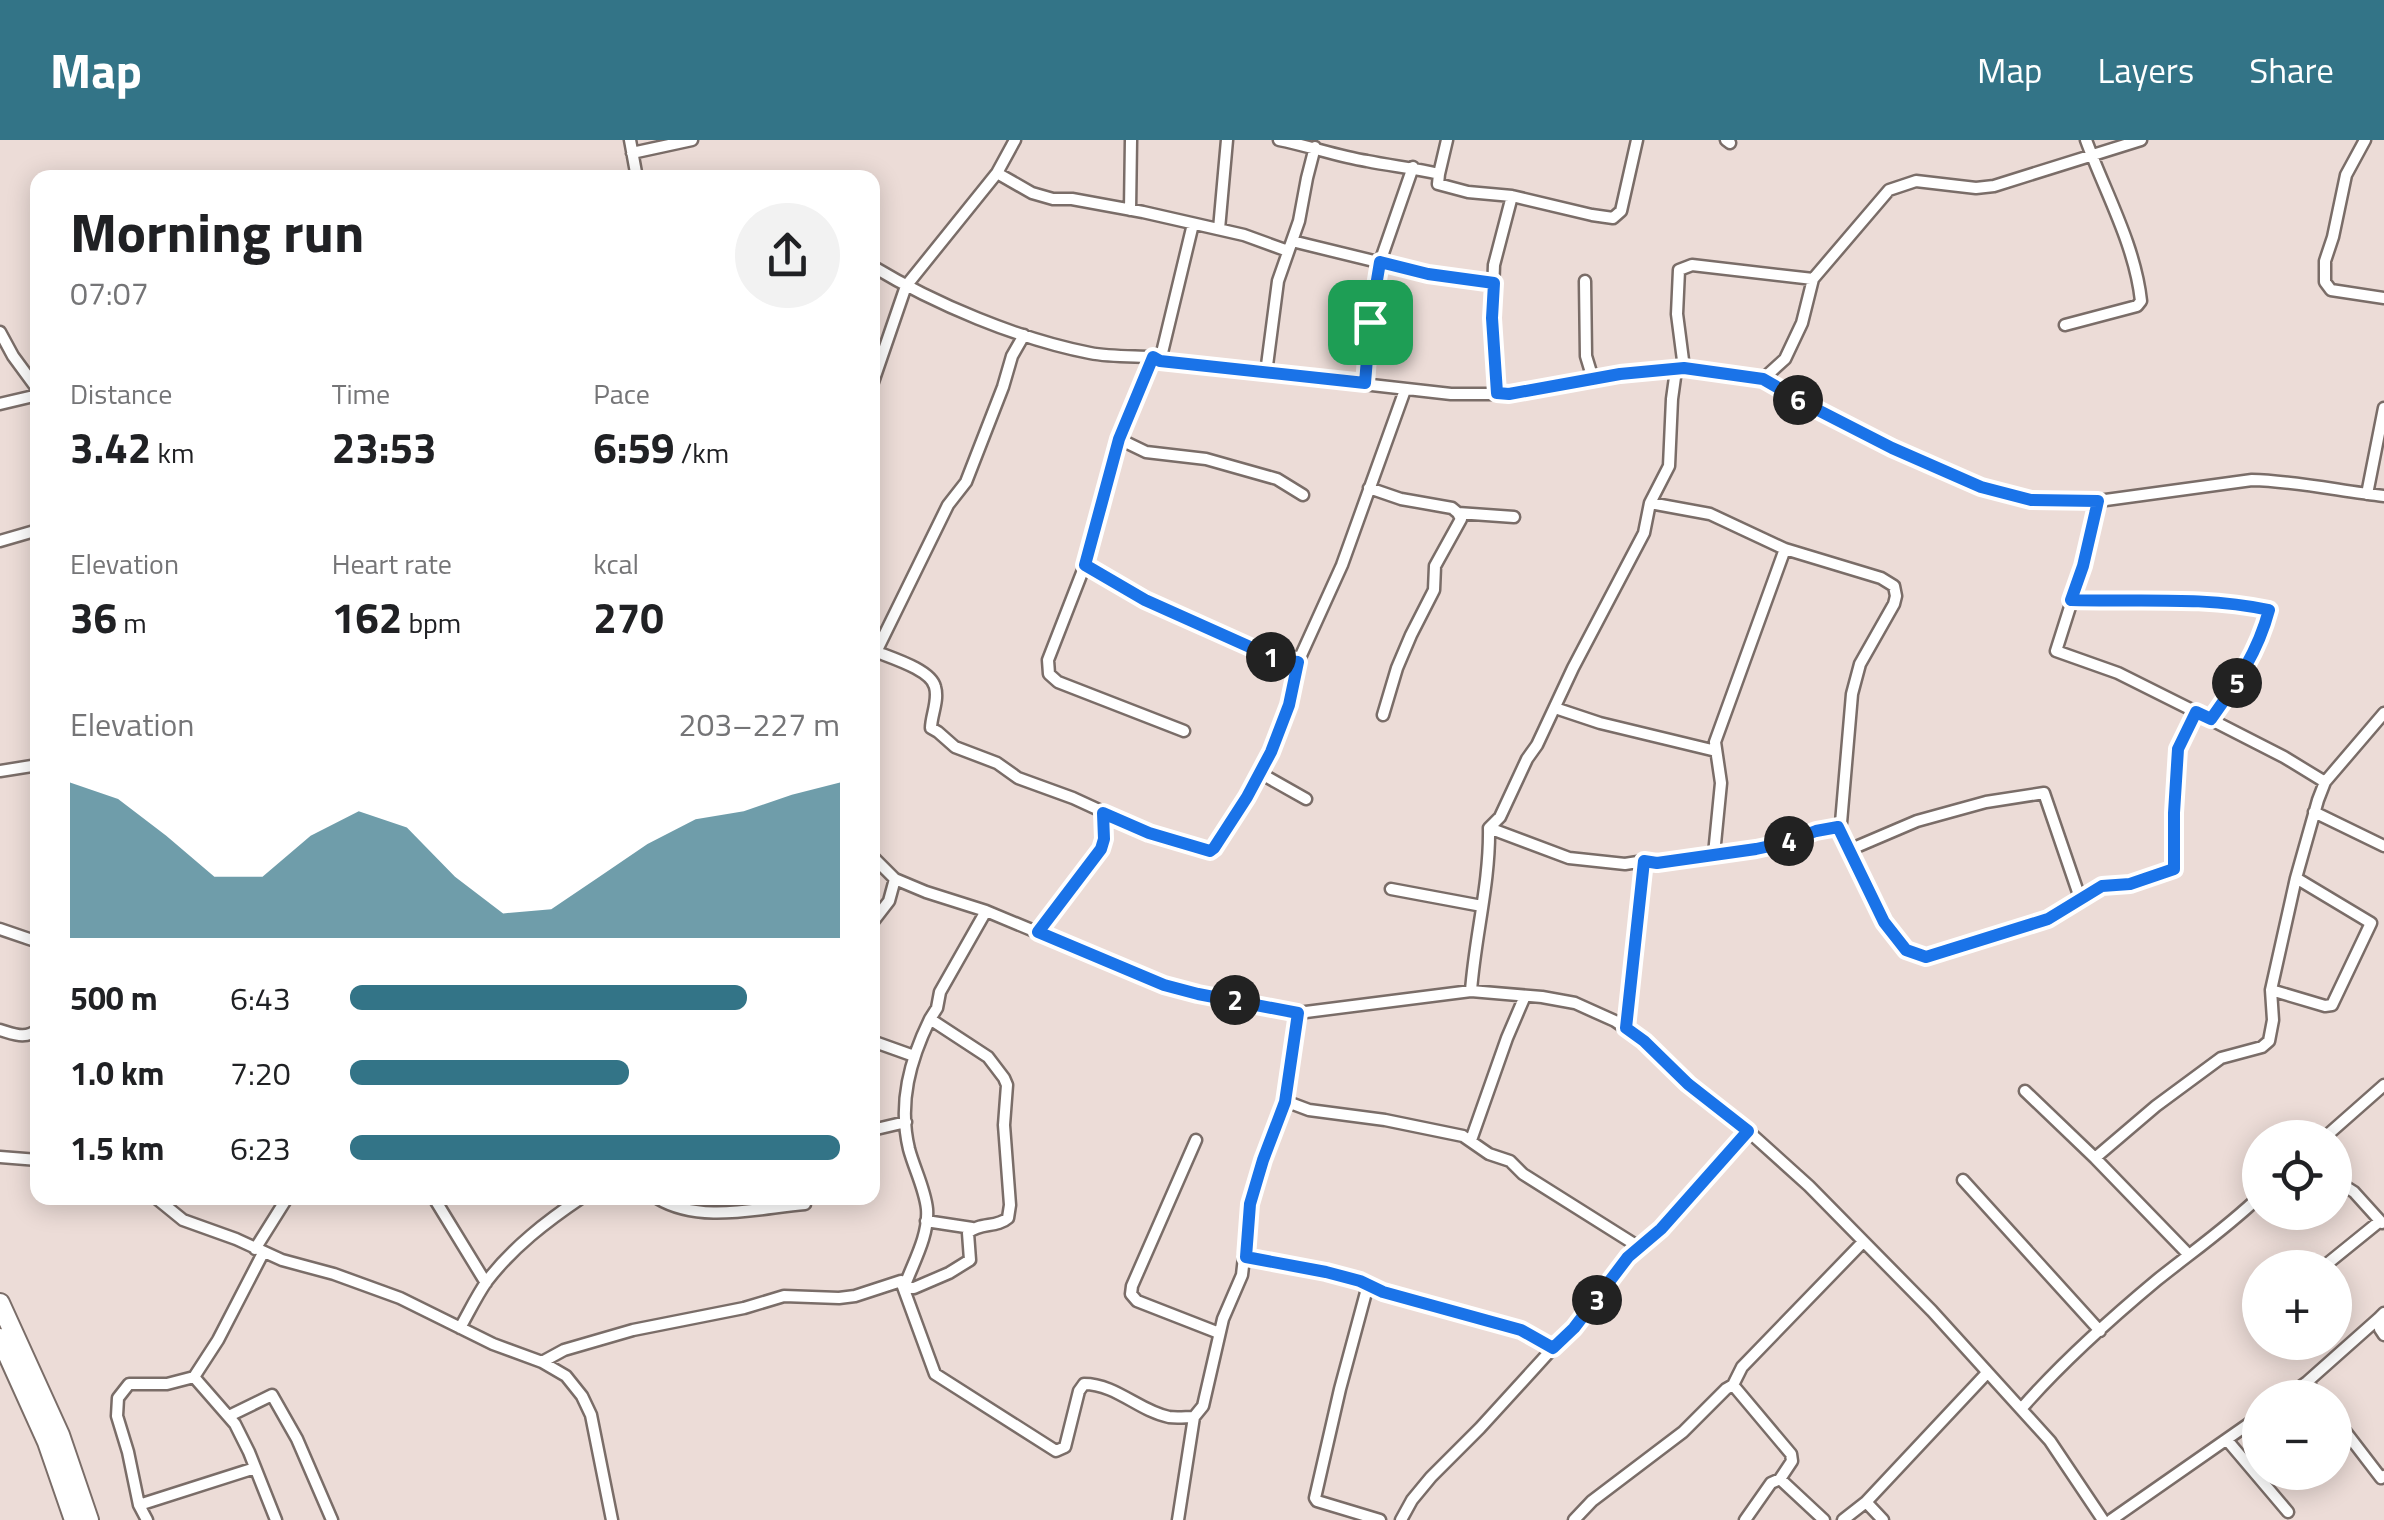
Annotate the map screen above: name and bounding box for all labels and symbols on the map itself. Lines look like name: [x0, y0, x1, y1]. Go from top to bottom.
pin: [1328, 280, 1413, 365]
pin: 6: [1773, 375, 1823, 425]
pin: 1: [1246, 632, 1296, 682]
pin: 5: [2212, 658, 2262, 708]
pin: 4: [1764, 816, 1814, 866]
pin: 2: [1210, 975, 1260, 1025]
pin: 3: [1572, 1275, 1622, 1325]

